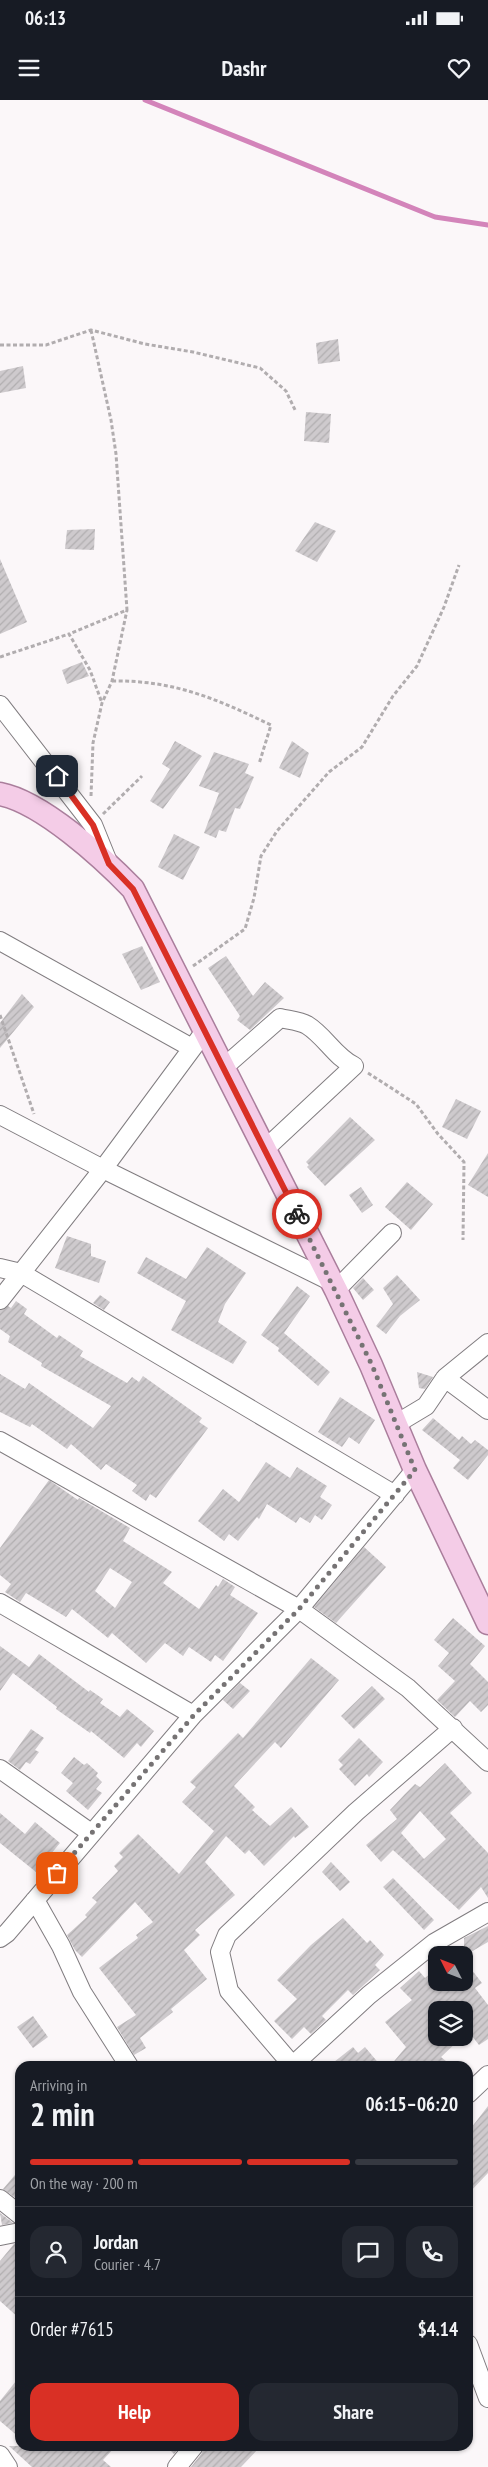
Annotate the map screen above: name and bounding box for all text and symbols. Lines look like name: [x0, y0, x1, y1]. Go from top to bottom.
text: 06:13: [25, 6, 66, 30]
icon: menu: [15, 54, 43, 82]
text: Dashr: [222, 54, 266, 82]
icon: heart: [445, 54, 473, 82]
pin: [36, 755, 78, 797]
icon: home: [43, 762, 71, 790]
courier: [272, 1189, 322, 1239]
icon: bike: [283, 1200, 311, 1228]
pin: [36, 1852, 78, 1894]
icon: bag: [43, 1859, 71, 1887]
north arrow: [428, 1946, 472, 1991]
map controls: [428, 1946, 473, 2046]
button: layers: [428, 2001, 473, 2046]
text: Arriving in: [30, 2075, 87, 2095]
text: 06:15–06:20: [365, 2092, 458, 2116]
text: 2 min: [30, 2093, 95, 2135]
text: On the way · 200 m: [30, 2173, 138, 2193]
button: person: [30, 2226, 82, 2278]
button: chat: [342, 2226, 394, 2278]
button: phone: [406, 2226, 458, 2278]
text: Jordan: [94, 2230, 138, 2254]
text: Courier · 4.7: [94, 2254, 161, 2274]
text: Order #7615: [30, 2317, 114, 2341]
text: $4.14: [418, 2317, 458, 2341]
button: Help: [30, 2383, 239, 2441]
button: Share: [249, 2383, 458, 2441]

